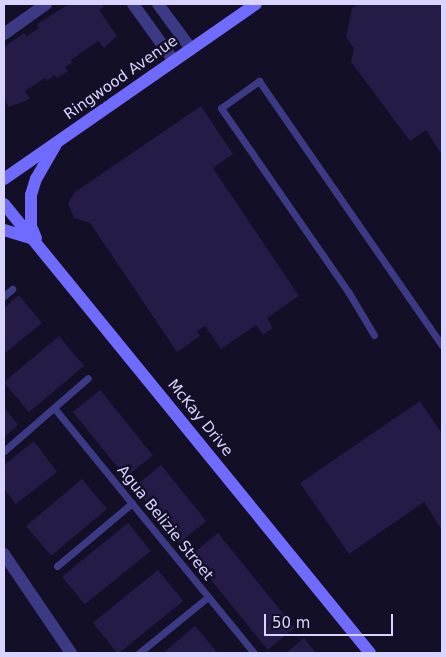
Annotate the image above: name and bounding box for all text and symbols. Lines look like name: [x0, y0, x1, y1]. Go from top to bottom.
street label: Ringwood Avenue: [61, 32, 181, 124]
street label: McKay Drive: [164, 376, 236, 460]
street label: Agua Belizie Street: [113, 462, 217, 584]
scale bar: [266, 604, 395, 636]
text: 50 m: [272, 614, 310, 632]

